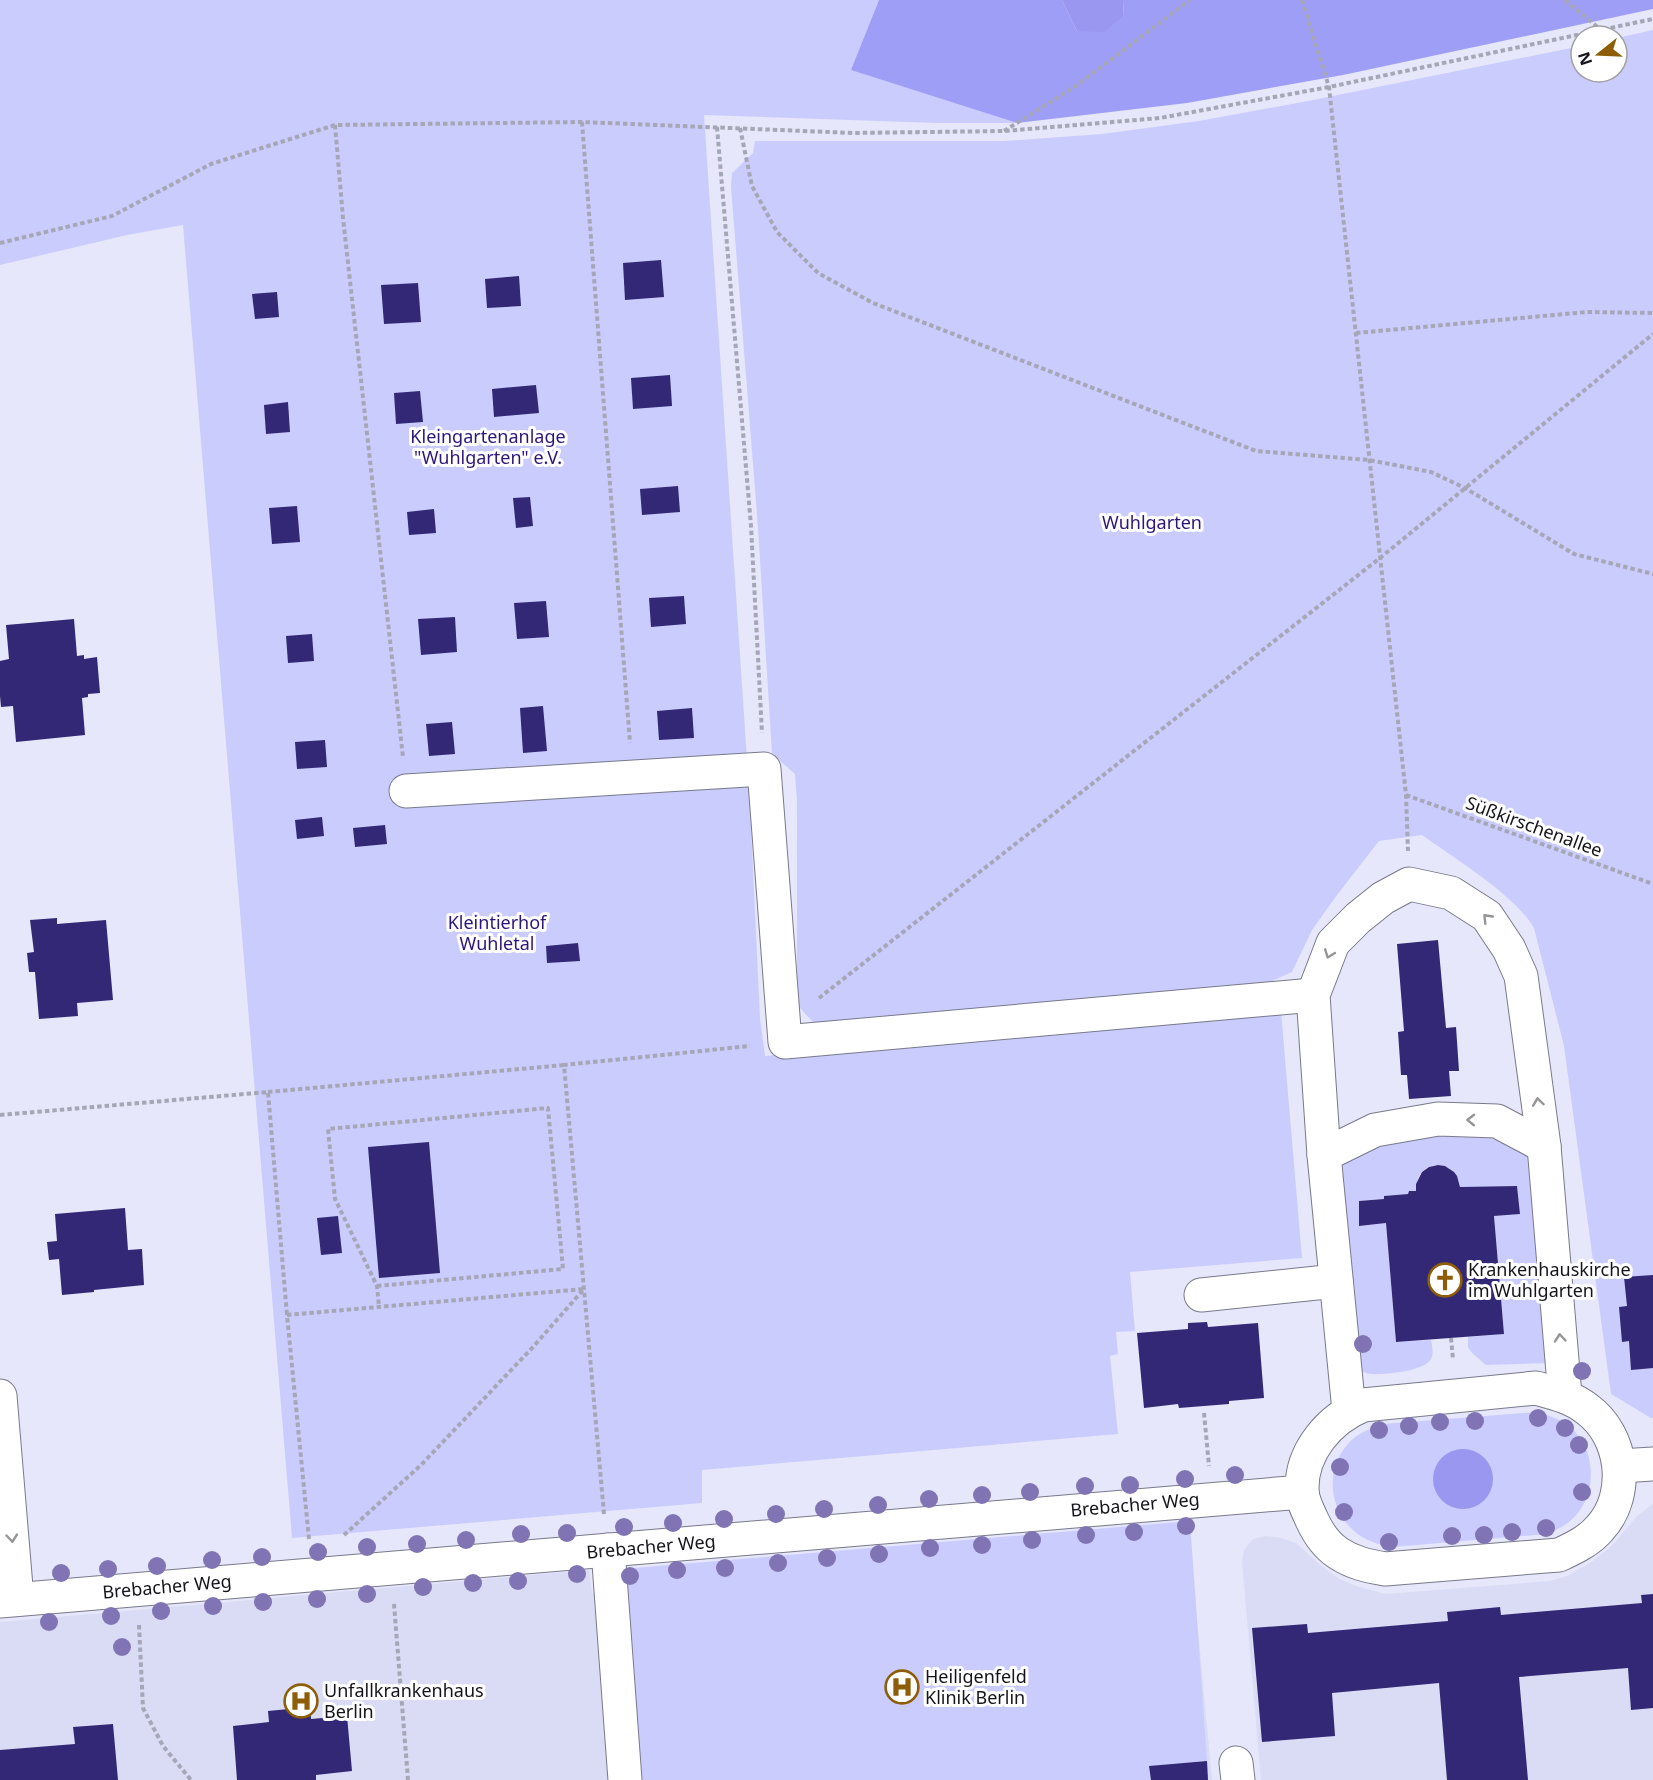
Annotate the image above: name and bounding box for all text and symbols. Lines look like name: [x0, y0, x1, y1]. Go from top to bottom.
north arrow: [1569, 24, 1629, 84]
text: N: [1572, 49, 1597, 68]
park label: Kleingartenanlage "Wuhlgarten" e.V.: [410, 424, 566, 469]
park label: Wuhlgarten: [1102, 510, 1202, 534]
street label: Süßkirschenallee: [1463, 790, 1606, 862]
park label: Kleintierhof Wuhletal: [448, 910, 547, 955]
one-way arrow: [1483, 915, 1494, 926]
one-way arrow: [1324, 947, 1336, 958]
one-way arrow: [1532, 1098, 1544, 1107]
one-way arrow: [1466, 1114, 1475, 1127]
place label: Krankenhauskirche im Wuhlgarten: [1468, 1257, 1631, 1302]
church icon: Krankenhauskirche im Wuhlgarten: [1427, 1262, 1463, 1298]
one-way arrow: [1554, 1333, 1567, 1343]
street label: Brebacher Weg: [1069, 1486, 1201, 1522]
street label: Brebacher Weg: [585, 1528, 717, 1564]
one-way arrow: [5, 1533, 18, 1542]
street label: Brebacher Weg: [101, 1568, 233, 1604]
place label: Heiligenfeld Klinik Berlin: [925, 1664, 1027, 1709]
hospital icon: Heiligenfeld Klinik Berlin: [884, 1669, 920, 1705]
place label: Unfallkrankenhaus Berlin: [324, 1678, 484, 1723]
hospital icon: Unfallkrankenhaus Berlin: [283, 1683, 319, 1719]

